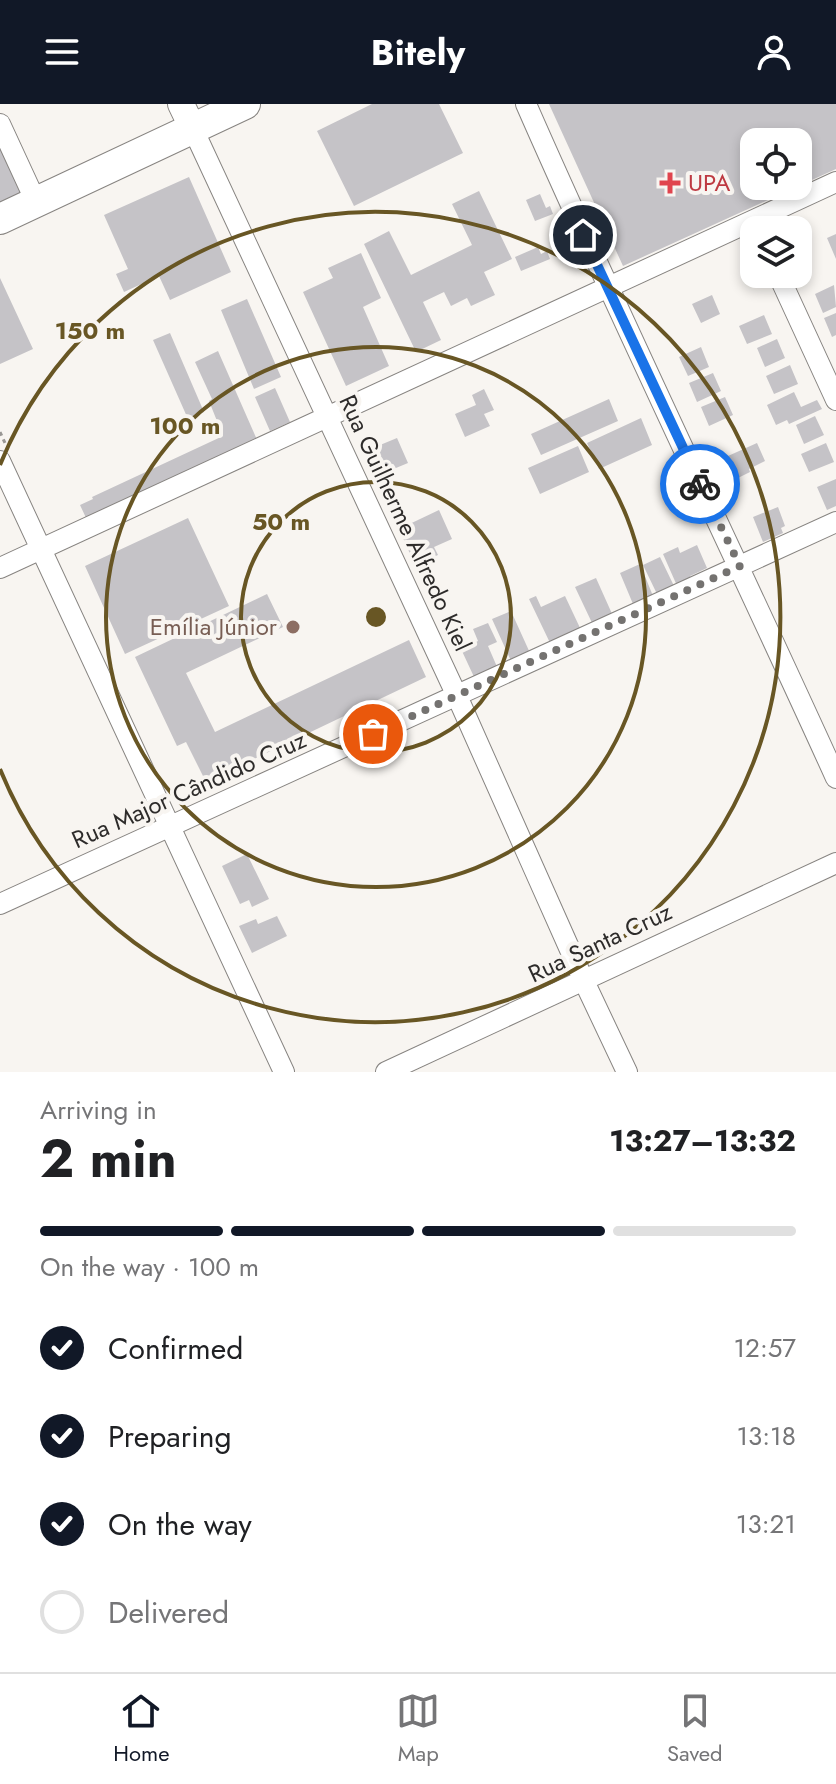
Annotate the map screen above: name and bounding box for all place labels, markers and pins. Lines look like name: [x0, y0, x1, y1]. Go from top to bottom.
place label: UPA: [688, 165, 730, 200]
marker: UPA: [659, 172, 681, 194]
pin: [549, 201, 617, 269]
centre of rings: [362, 603, 390, 631]
place label: Emília Júnior: [150, 609, 278, 644]
marker: Emília Júnior: [284, 618, 302, 636]
pin: [339, 700, 407, 768]

